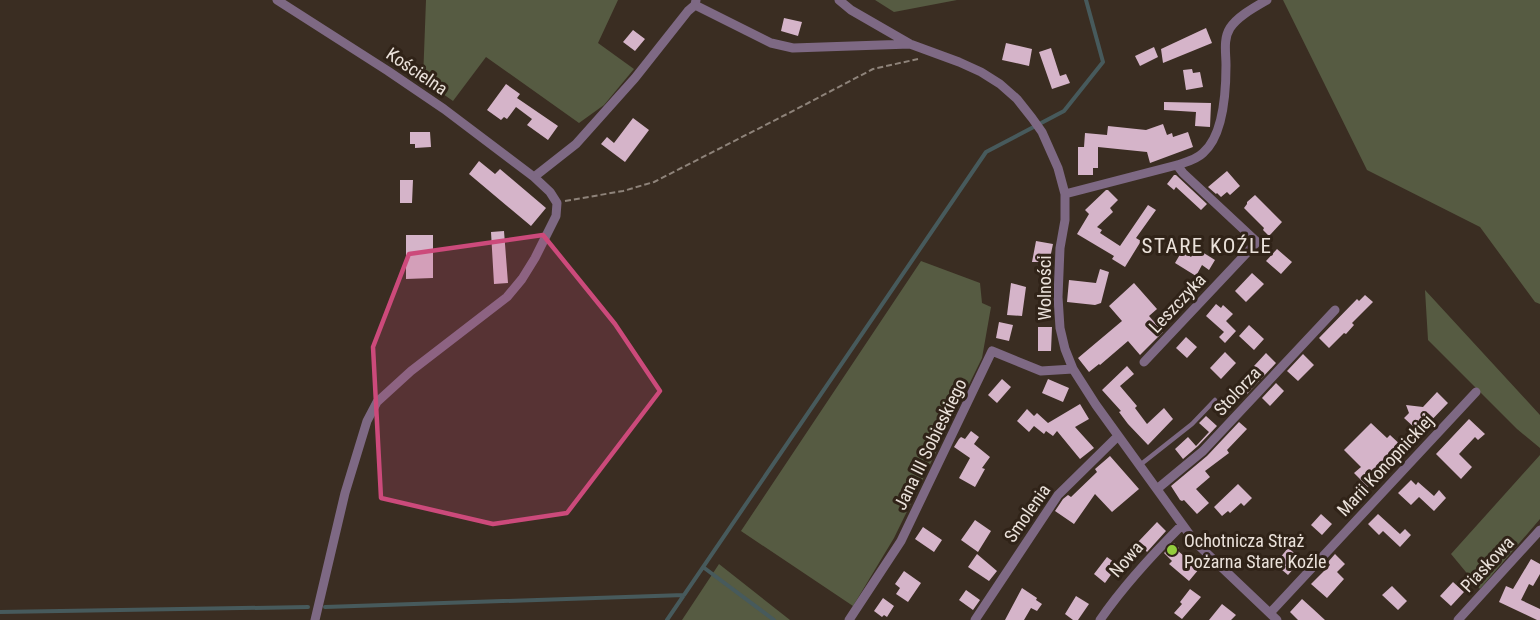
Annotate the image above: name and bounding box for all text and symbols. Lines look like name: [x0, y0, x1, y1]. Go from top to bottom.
street label: Kościelna: [382, 43, 452, 99]
district label: STARE KOŹLE: [1142, 234, 1272, 258]
street label: Wolności: [1034, 255, 1055, 321]
street label: Leszczyka: [1144, 269, 1210, 337]
street label: Stolorza: [1209, 362, 1265, 420]
street label: Jana III Sobieskiego: [889, 375, 971, 513]
street label: Marii Konopnickiej: [1333, 410, 1437, 520]
street label: Smolenia: [999, 480, 1055, 546]
place label: Ochotnicza Straż Pożarna Stare Koźle: [1184, 530, 1326, 572]
street label: Piaskowa: [1456, 532, 1518, 596]
street label: Nowa: [1105, 537, 1147, 581]
marker: Ochotnicza Straż Pożarna Stare Koźle: [1165, 543, 1179, 557]

